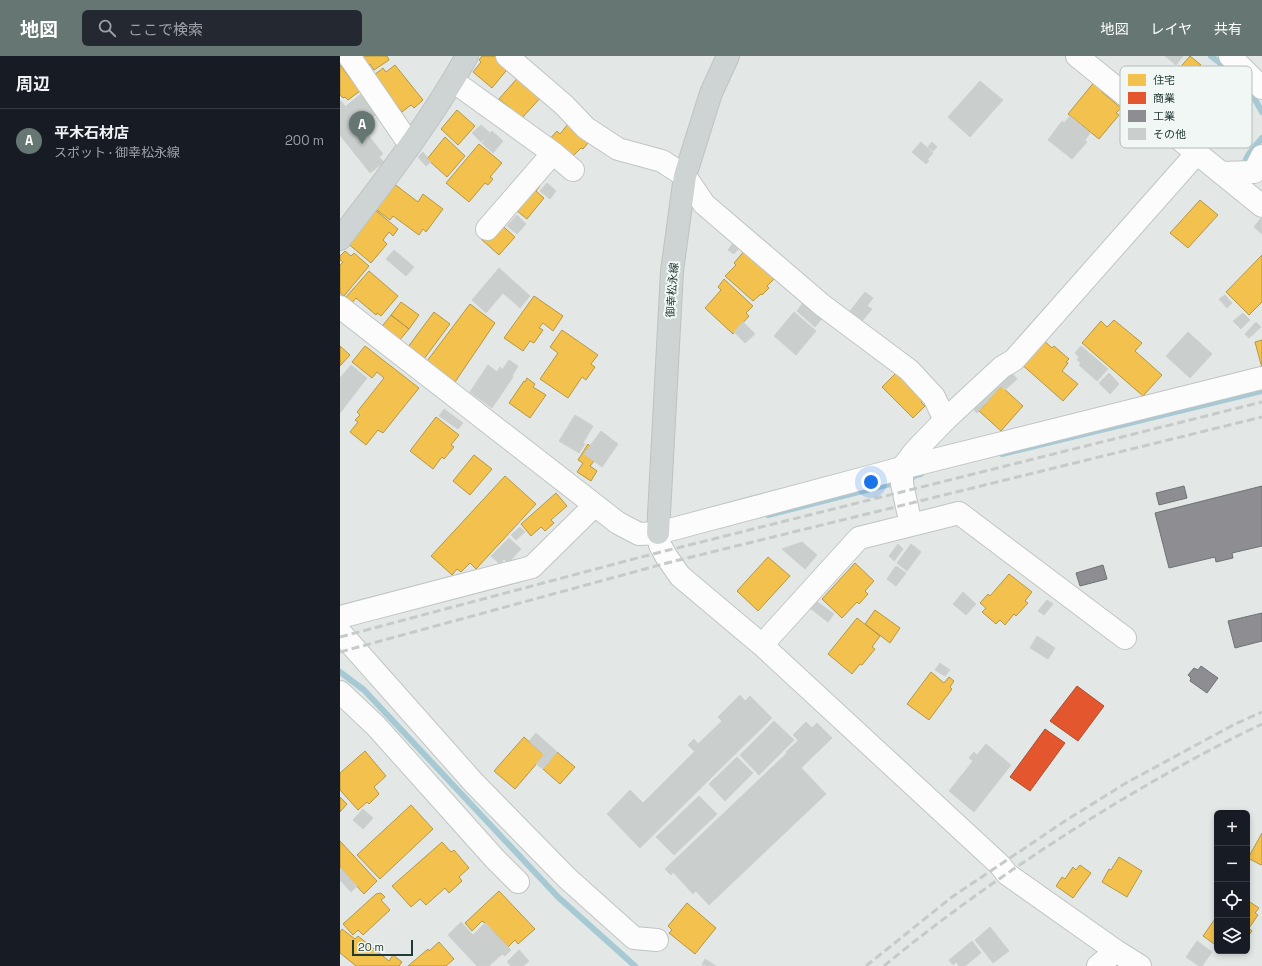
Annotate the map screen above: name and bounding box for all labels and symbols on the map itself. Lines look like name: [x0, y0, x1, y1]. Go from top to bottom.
legend: [1120, 66, 1252, 148]
text: 住宅: [1153, 73, 1175, 87]
text: 商業: [1153, 91, 1175, 105]
text: 工業: [1153, 109, 1175, 123]
pin: A: [349, 111, 375, 144]
text: その他: [1153, 127, 1186, 141]
street label: 御幸松永線: [663, 262, 681, 319]
your location: [861, 472, 881, 492]
scale bar: [352, 938, 413, 957]

